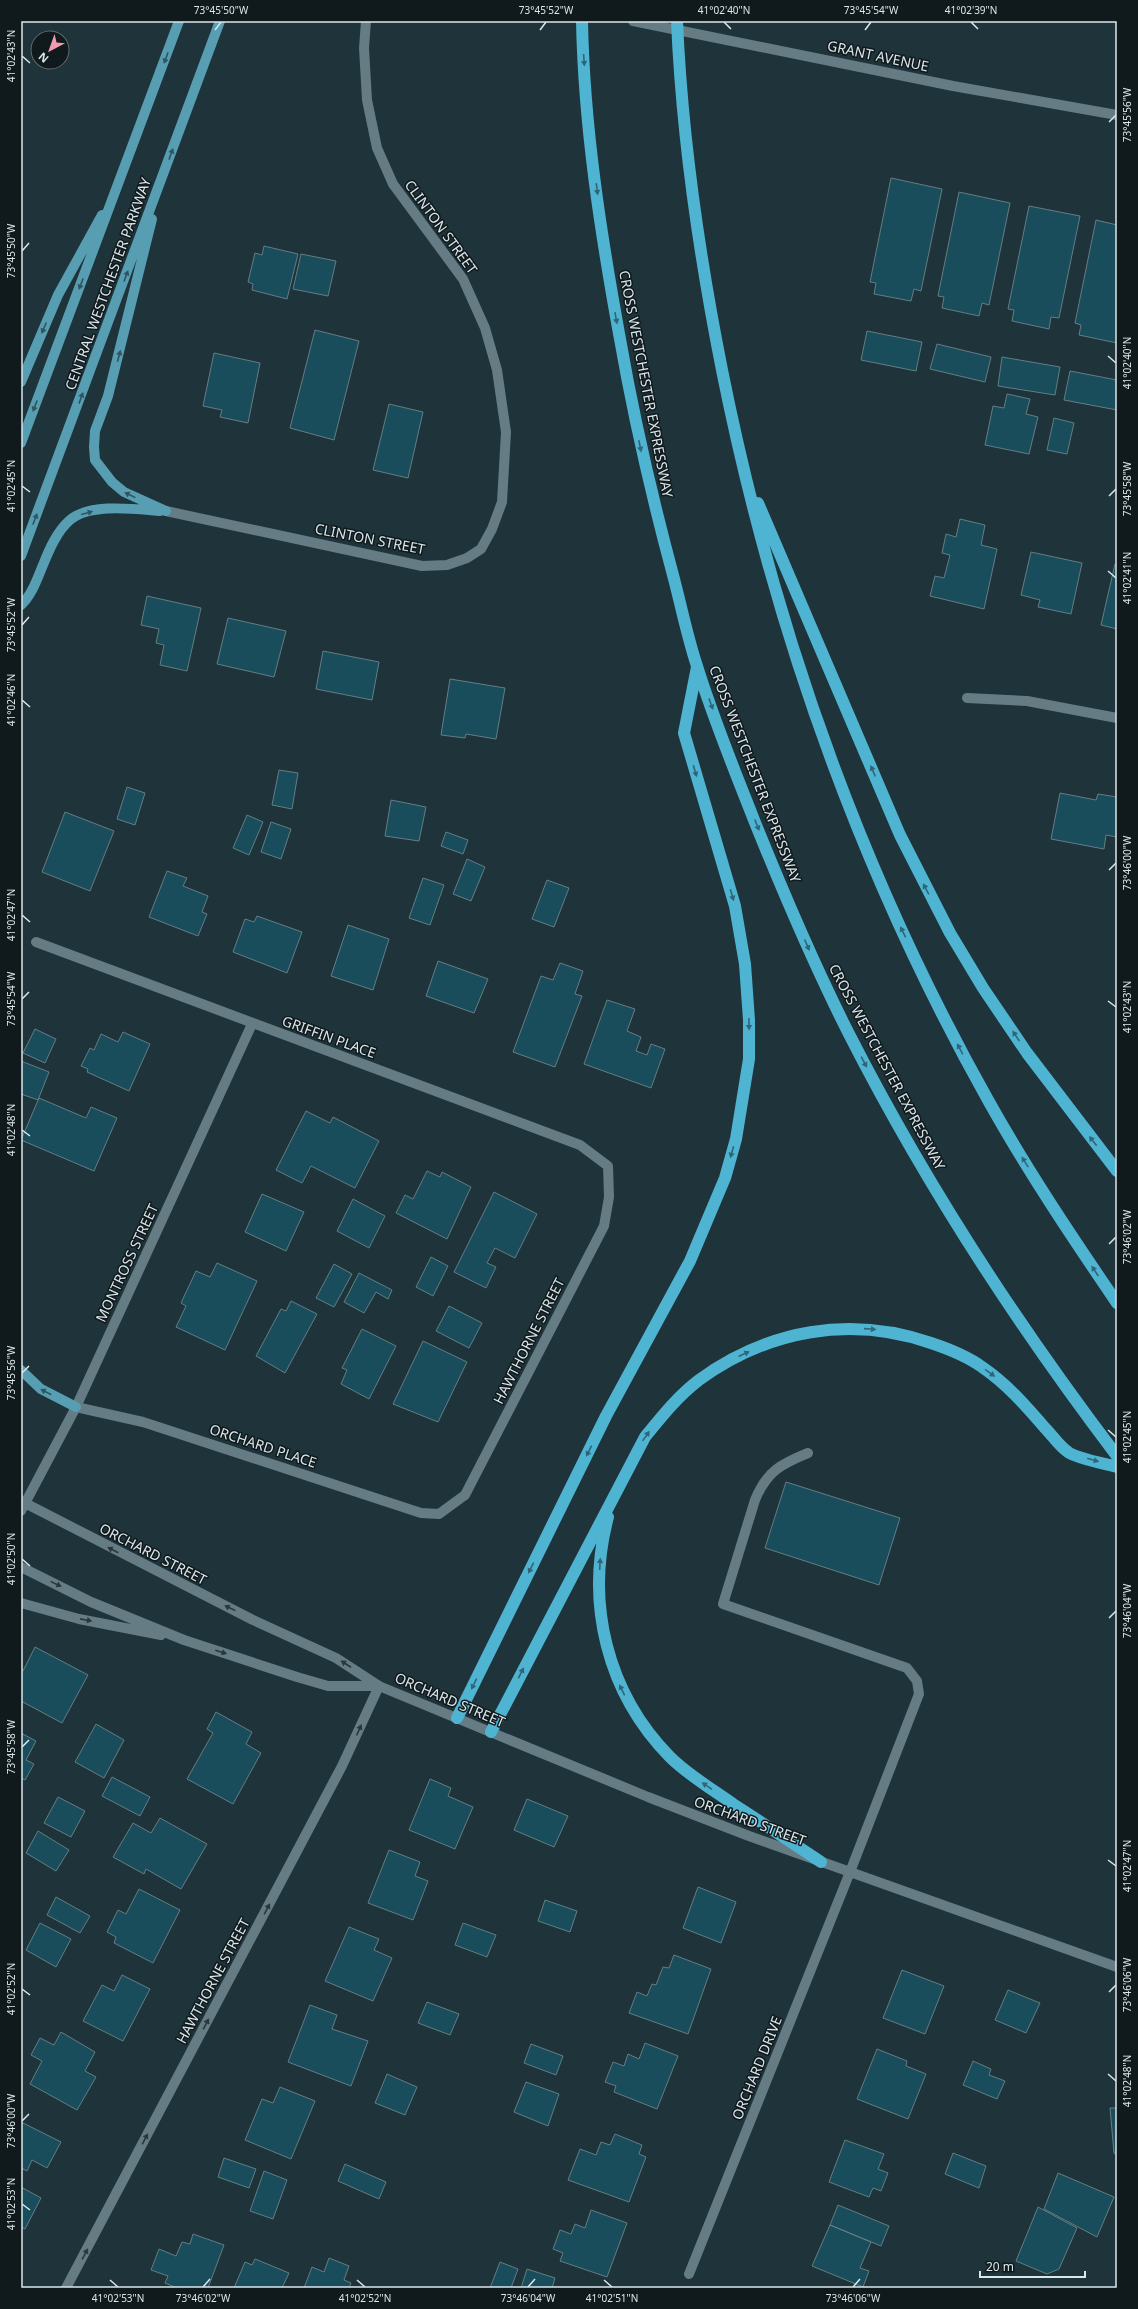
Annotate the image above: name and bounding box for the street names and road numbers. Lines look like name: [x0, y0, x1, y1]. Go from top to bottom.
street label: GRANT AVENUE: [826, 35, 931, 76]
street label: CENTRAL WESTCHESTER PARKWAY: [60, 175, 155, 393]
street label: CLINTON STREET: [401, 176, 482, 278]
street label: CROSS WESTCHESTER EXPRESSWAY: [615, 269, 678, 499]
street label: CLINTON STREET: [313, 519, 427, 559]
street label: CROSS WESTCHESTER EXPRESSWAY: [705, 663, 806, 885]
street label: CROSS WESTCHESTER EXPRESSWAY: [825, 960, 950, 1173]
street label: GRIFFIN PLACE: [280, 1011, 379, 1062]
street label: MONTROSS STREET: [91, 1200, 162, 1325]
street label: HAWTHORNE STREET: [488, 1274, 569, 1407]
street label: ORCHARD PLACE: [207, 1419, 319, 1472]
street label: ORCHARD STREET: [96, 1518, 210, 1589]
street label: ORCHARD STREET: [392, 1668, 508, 1731]
street label: ORCHARD STREET: [692, 1791, 809, 1850]
street label: HAWTHORNE STREET: [171, 1915, 254, 2047]
street label: ORCHARD DRIVE: [727, 2013, 786, 2122]

